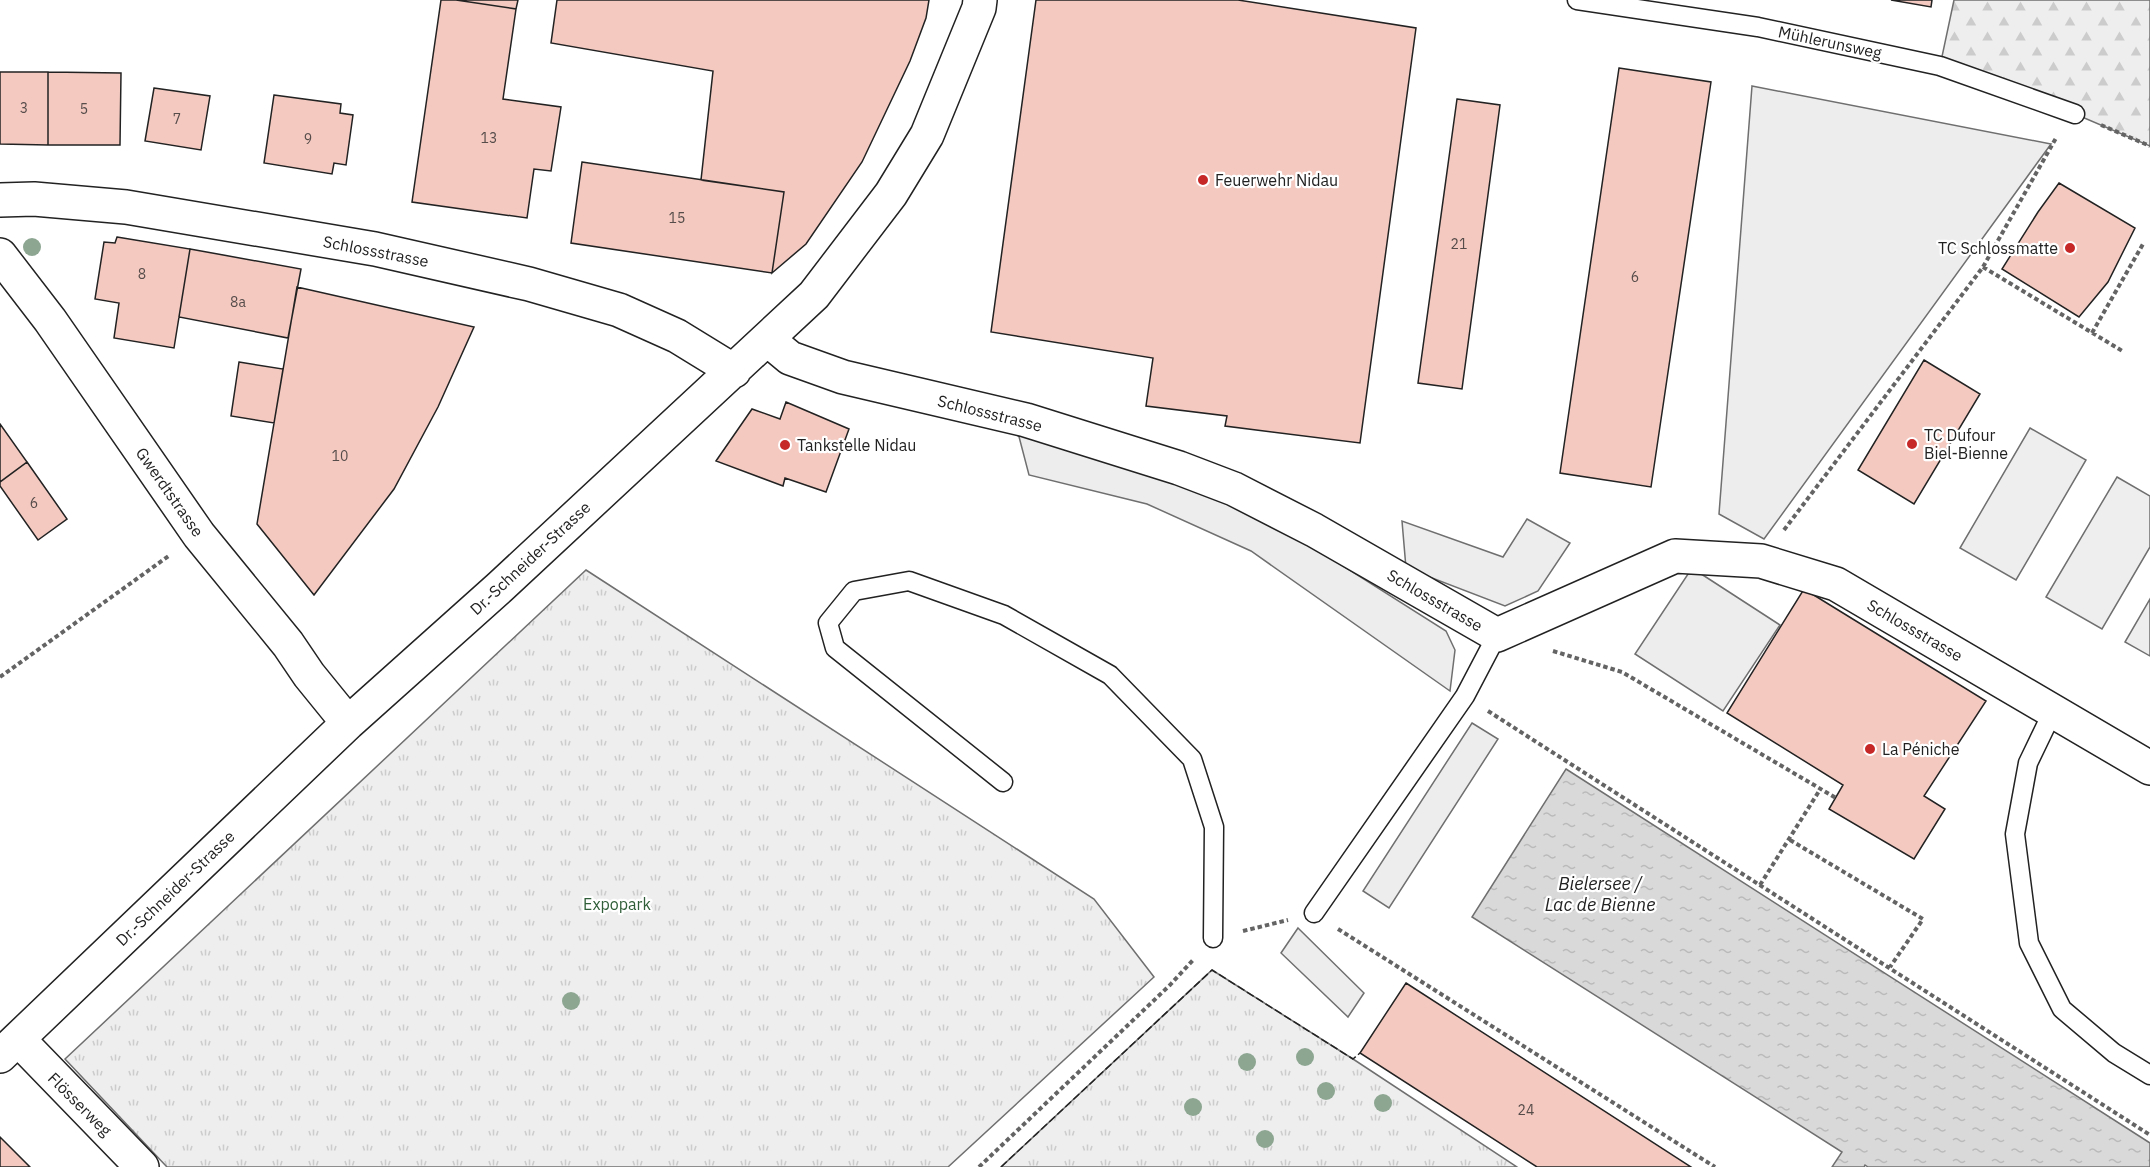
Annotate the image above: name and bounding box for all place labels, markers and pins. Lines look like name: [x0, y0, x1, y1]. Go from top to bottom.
place label: Feuerwehr Nidau: [1215, 170, 1338, 190]
marker: Feuerwehr Nidau: [1196, 173, 1210, 187]
place label: TC Schlossmatte: [1938, 238, 2058, 258]
marker: TC Schlossmatte: [2063, 241, 2077, 255]
place label: TC Dufour Biel-Bienne: [1924, 425, 2008, 463]
place label: Tankstelle Nidau: [797, 435, 916, 455]
marker: TC Dufour Biel-Bienne: [1905, 437, 1919, 451]
marker: Tankstelle Nidau: [778, 438, 792, 452]
place label: La Péniche: [1882, 739, 1960, 759]
marker: La Péniche: [1863, 742, 1877, 756]

